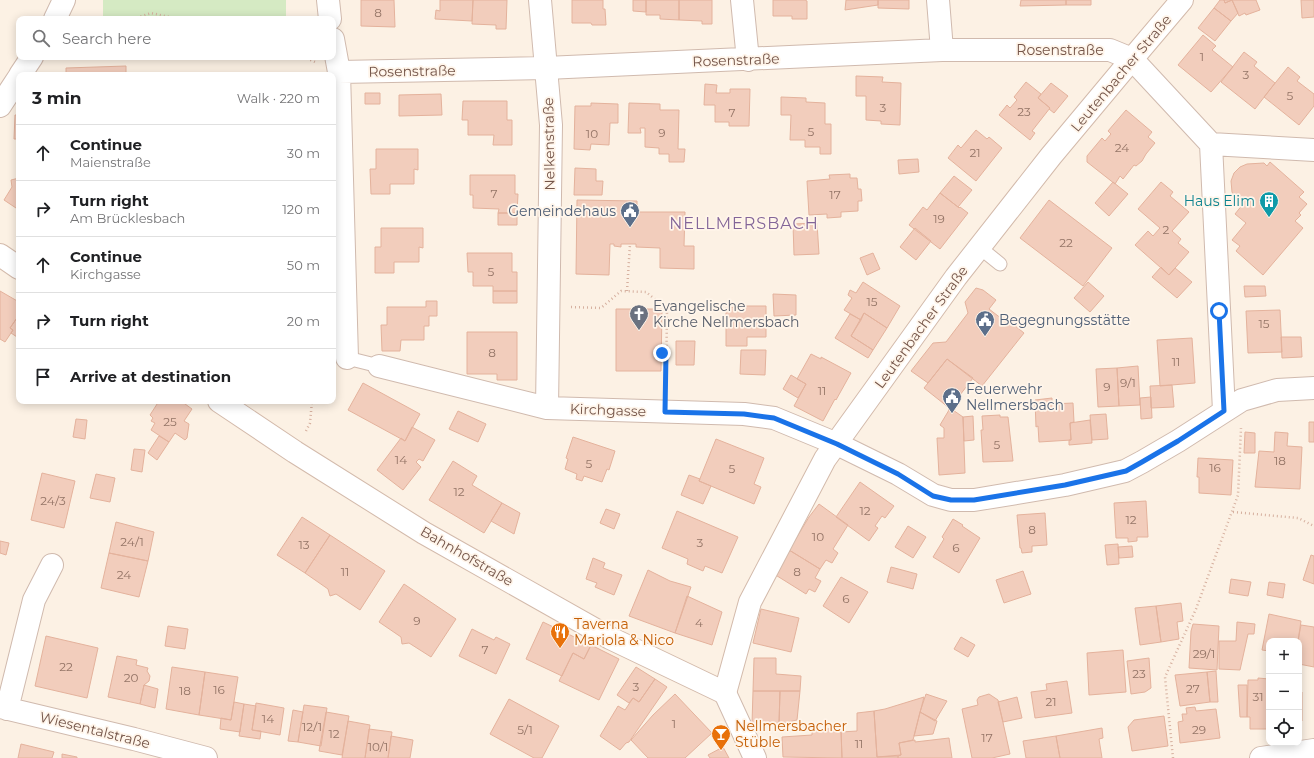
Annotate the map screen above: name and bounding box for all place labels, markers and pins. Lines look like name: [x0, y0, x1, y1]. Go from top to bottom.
building icon: Haus Elim: [1258, 190, 1280, 218]
place label: Haus Elim: [1184, 192, 1255, 210]
public building icon: Gemeindehaus: [619, 200, 641, 228]
place label: Gemeindehaus: [508, 202, 616, 220]
place label: Evangelische Kirche Nellmersbach: [653, 297, 800, 331]
church icon: Evangelische Kirche Nellmersbach: [628, 303, 650, 331]
public building icon: Begegnungsstätte: [974, 309, 996, 337]
place label: Begegnungsstätte: [999, 311, 1130, 329]
place label: Feuerwehr Nellmersbach: [966, 380, 1064, 414]
public building icon: Feuerwehr Nellmersbach: [941, 386, 963, 414]
place label: Taverna Mariola & Nico: [574, 615, 674, 649]
restaurant icon: Taverna Mariola & Nico: [549, 621, 571, 649]
place label: Nellmersbacher Stüble: [735, 717, 847, 751]
bar icon: Nellmersbacher Stüble: [710, 723, 732, 751]

